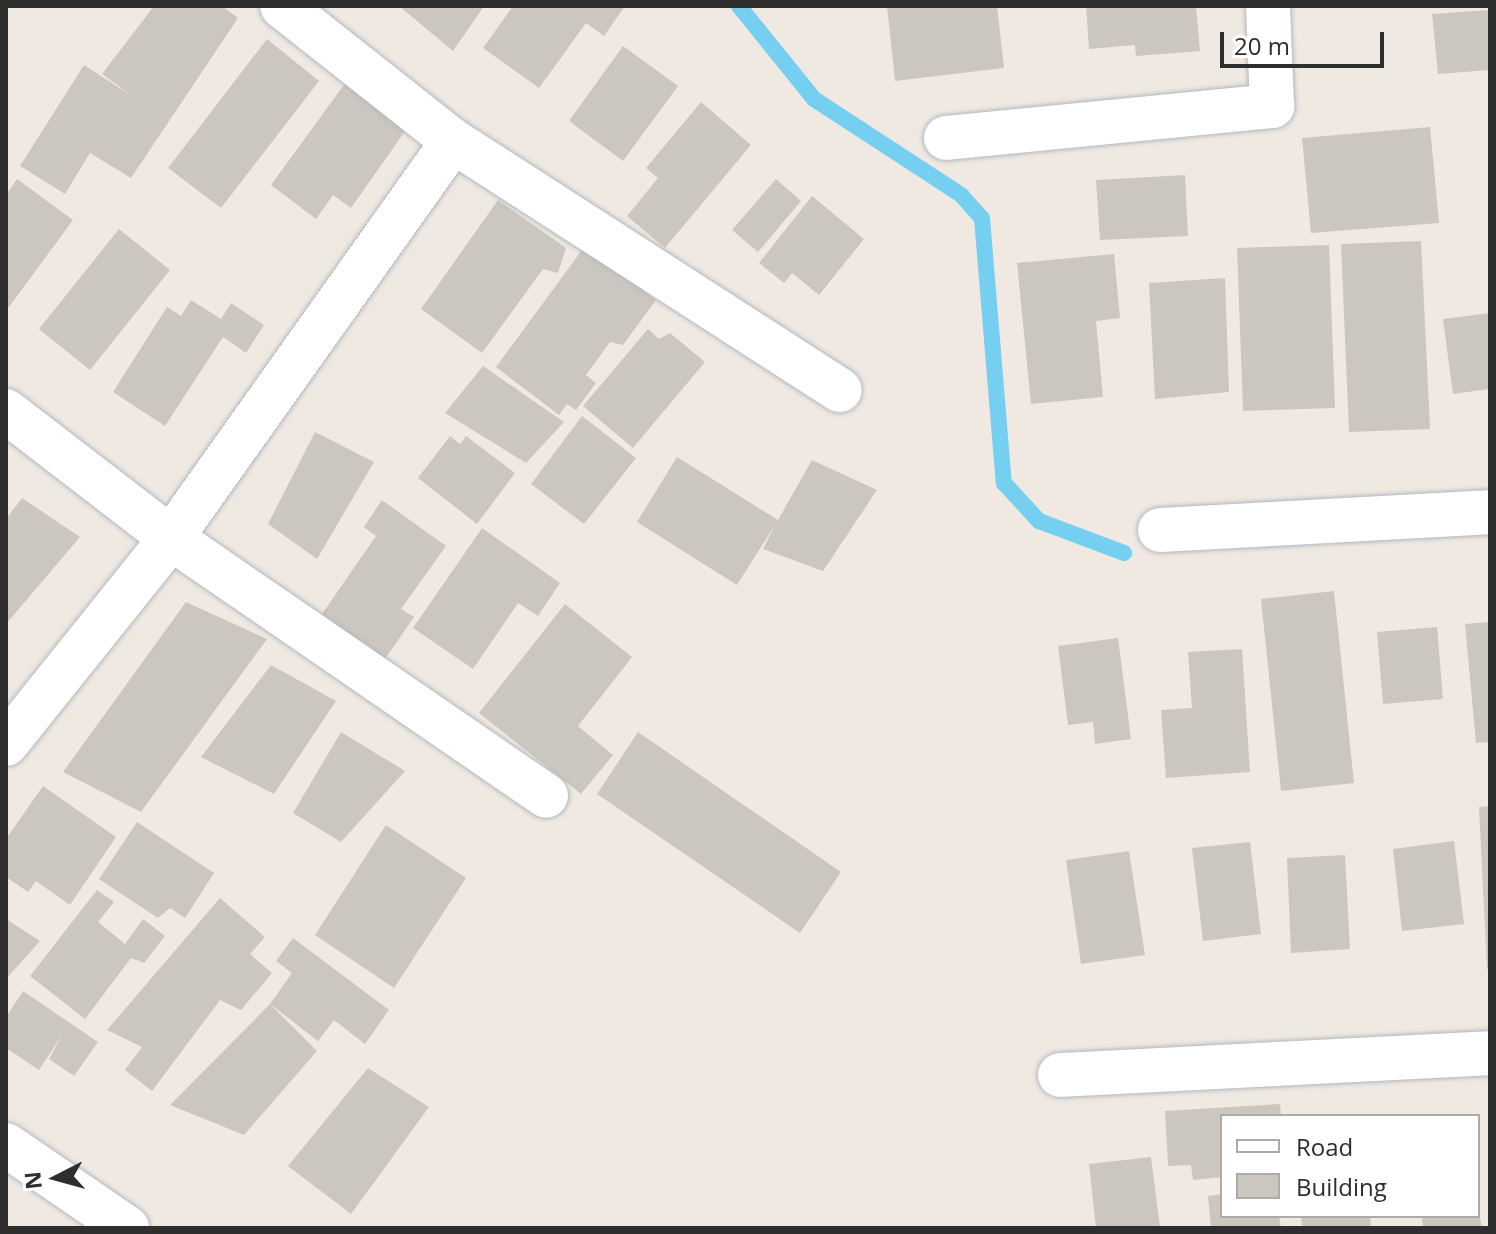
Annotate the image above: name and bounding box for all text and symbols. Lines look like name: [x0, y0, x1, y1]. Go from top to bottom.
scale bar: [1224, 16, 1388, 66]
text: 20 m: [1234, 29, 1290, 62]
legend: [1220, 1114, 1480, 1218]
text: Road: [1296, 1130, 1353, 1163]
north arrow: [16, 1138, 96, 1218]
text: N: [16, 1170, 48, 1191]
text: Building: [1296, 1170, 1387, 1203]

